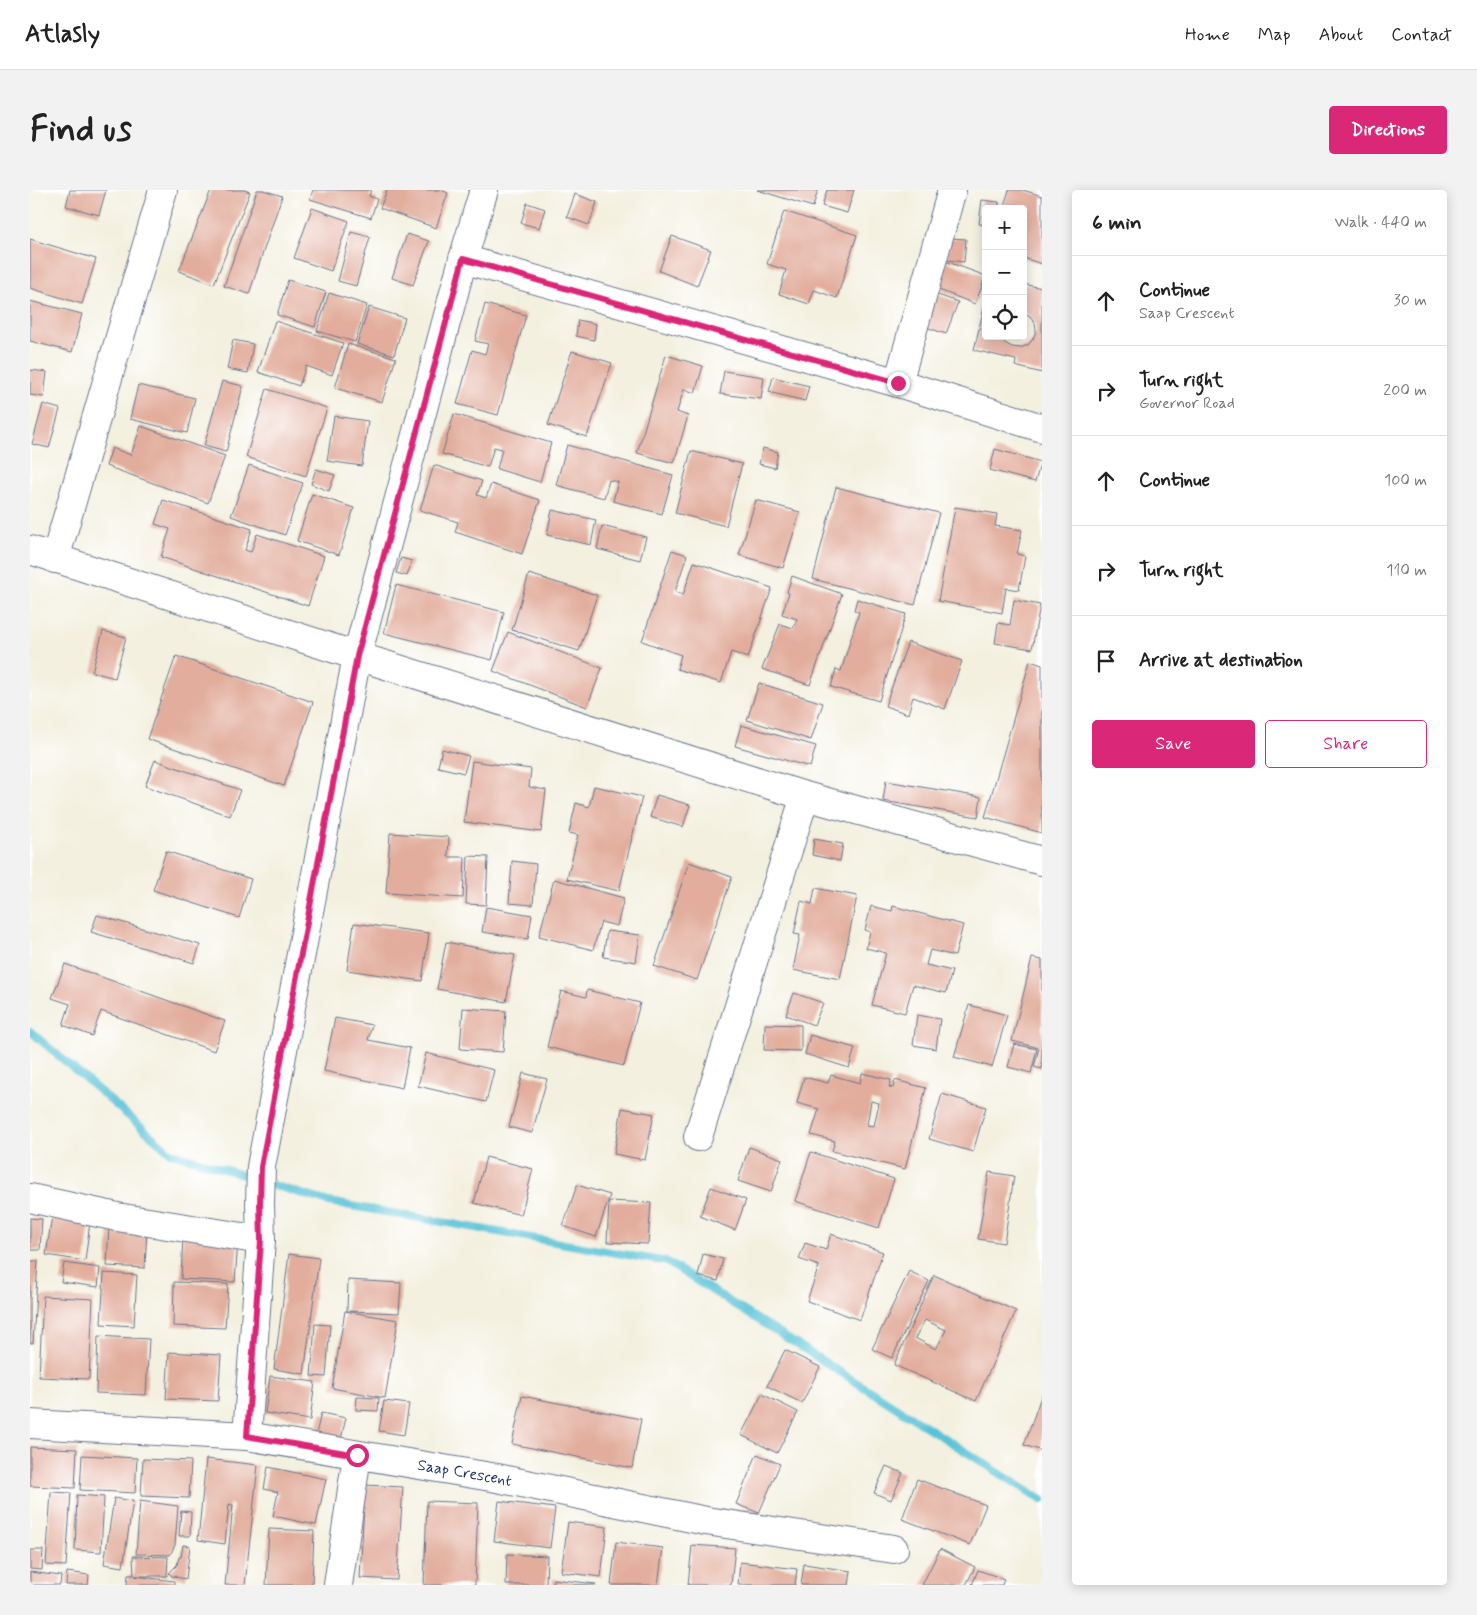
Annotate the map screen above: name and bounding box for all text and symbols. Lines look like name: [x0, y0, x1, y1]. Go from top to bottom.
text: Atlasly: [25, 19, 100, 50]
text: Home: [1185, 23, 1230, 47]
text: Map: [1258, 23, 1291, 47]
text: About: [1319, 23, 1363, 47]
text: Contact: [1391, 23, 1452, 47]
button: Directions: [1329, 106, 1447, 154]
text: Find us: [30, 107, 132, 153]
map controls: [982, 205, 1027, 340]
button: +: [982, 205, 1027, 250]
text: 6 min: [1092, 209, 1142, 237]
text: Walk · 440 m: [1334, 212, 1427, 233]
button: −: [982, 250, 1027, 295]
text: Continue: [1139, 278, 1210, 303]
icon: ahead: [1092, 287, 1120, 315]
text: 30 m: [1394, 290, 1427, 311]
button: locate: [982, 295, 1027, 340]
text: Saap Crescent: [1139, 303, 1234, 324]
text: Turn right: [1139, 368, 1223, 393]
route end: [887, 372, 910, 395]
icon: right: [1092, 377, 1120, 405]
text: 200 m: [1383, 380, 1427, 401]
text: Governor Road: [1139, 393, 1235, 414]
icon: ahead: [1092, 467, 1120, 495]
text: Continue: [1139, 468, 1210, 493]
text: 100 m: [1384, 470, 1427, 491]
icon: right: [1092, 557, 1120, 585]
text: Turn right: [1139, 558, 1223, 583]
text: 110 m: [1386, 560, 1427, 581]
icon: arrive: [1092, 647, 1120, 675]
text: Arrive at destination: [1139, 648, 1303, 673]
button: Save: [1092, 720, 1255, 768]
button: Share: [1265, 720, 1427, 768]
route start: [346, 1444, 369, 1467]
street label: Saap Crescent: [416, 1454, 514, 1491]

